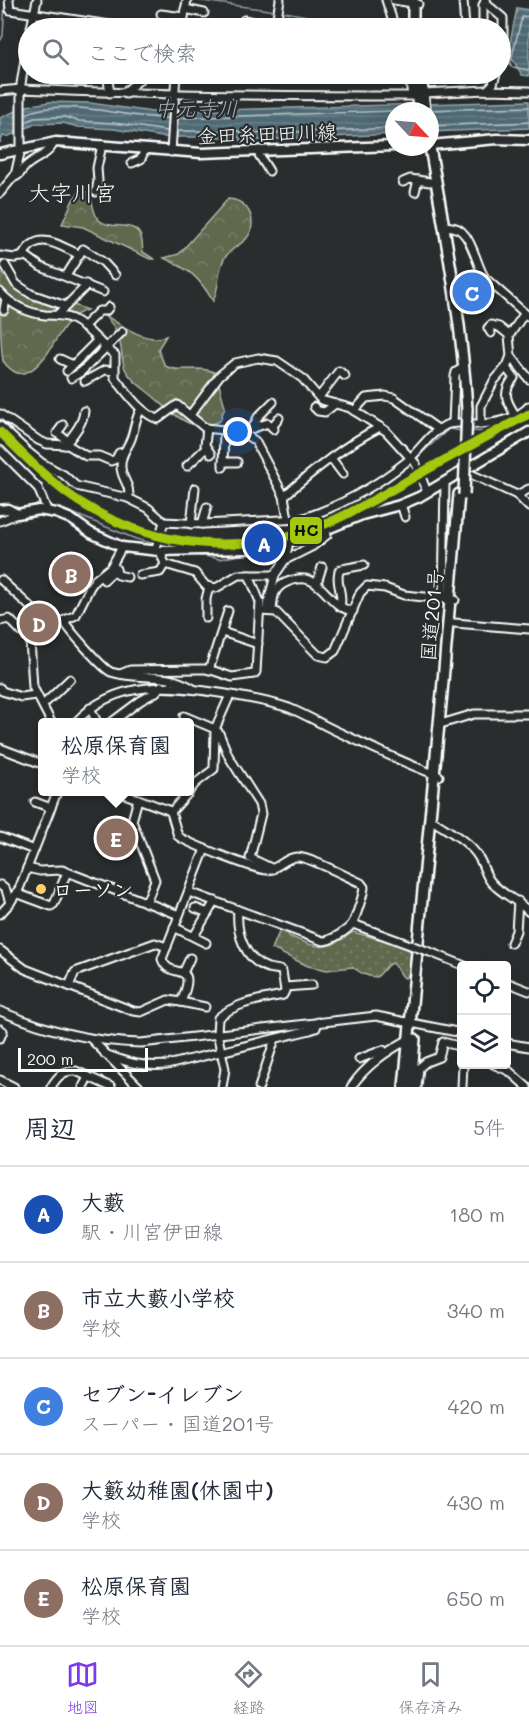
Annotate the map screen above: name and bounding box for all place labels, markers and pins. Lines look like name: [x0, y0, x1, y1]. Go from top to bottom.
pin: C: [452, 270, 492, 314]
pin: A: [244, 520, 284, 566]
pin: B: [52, 552, 90, 596]
pin: D: [20, 600, 58, 646]
pin: E: [96, 816, 136, 860]
place label: ローソン: [53, 876, 133, 902]
marker: ローソン: [34, 882, 48, 896]

